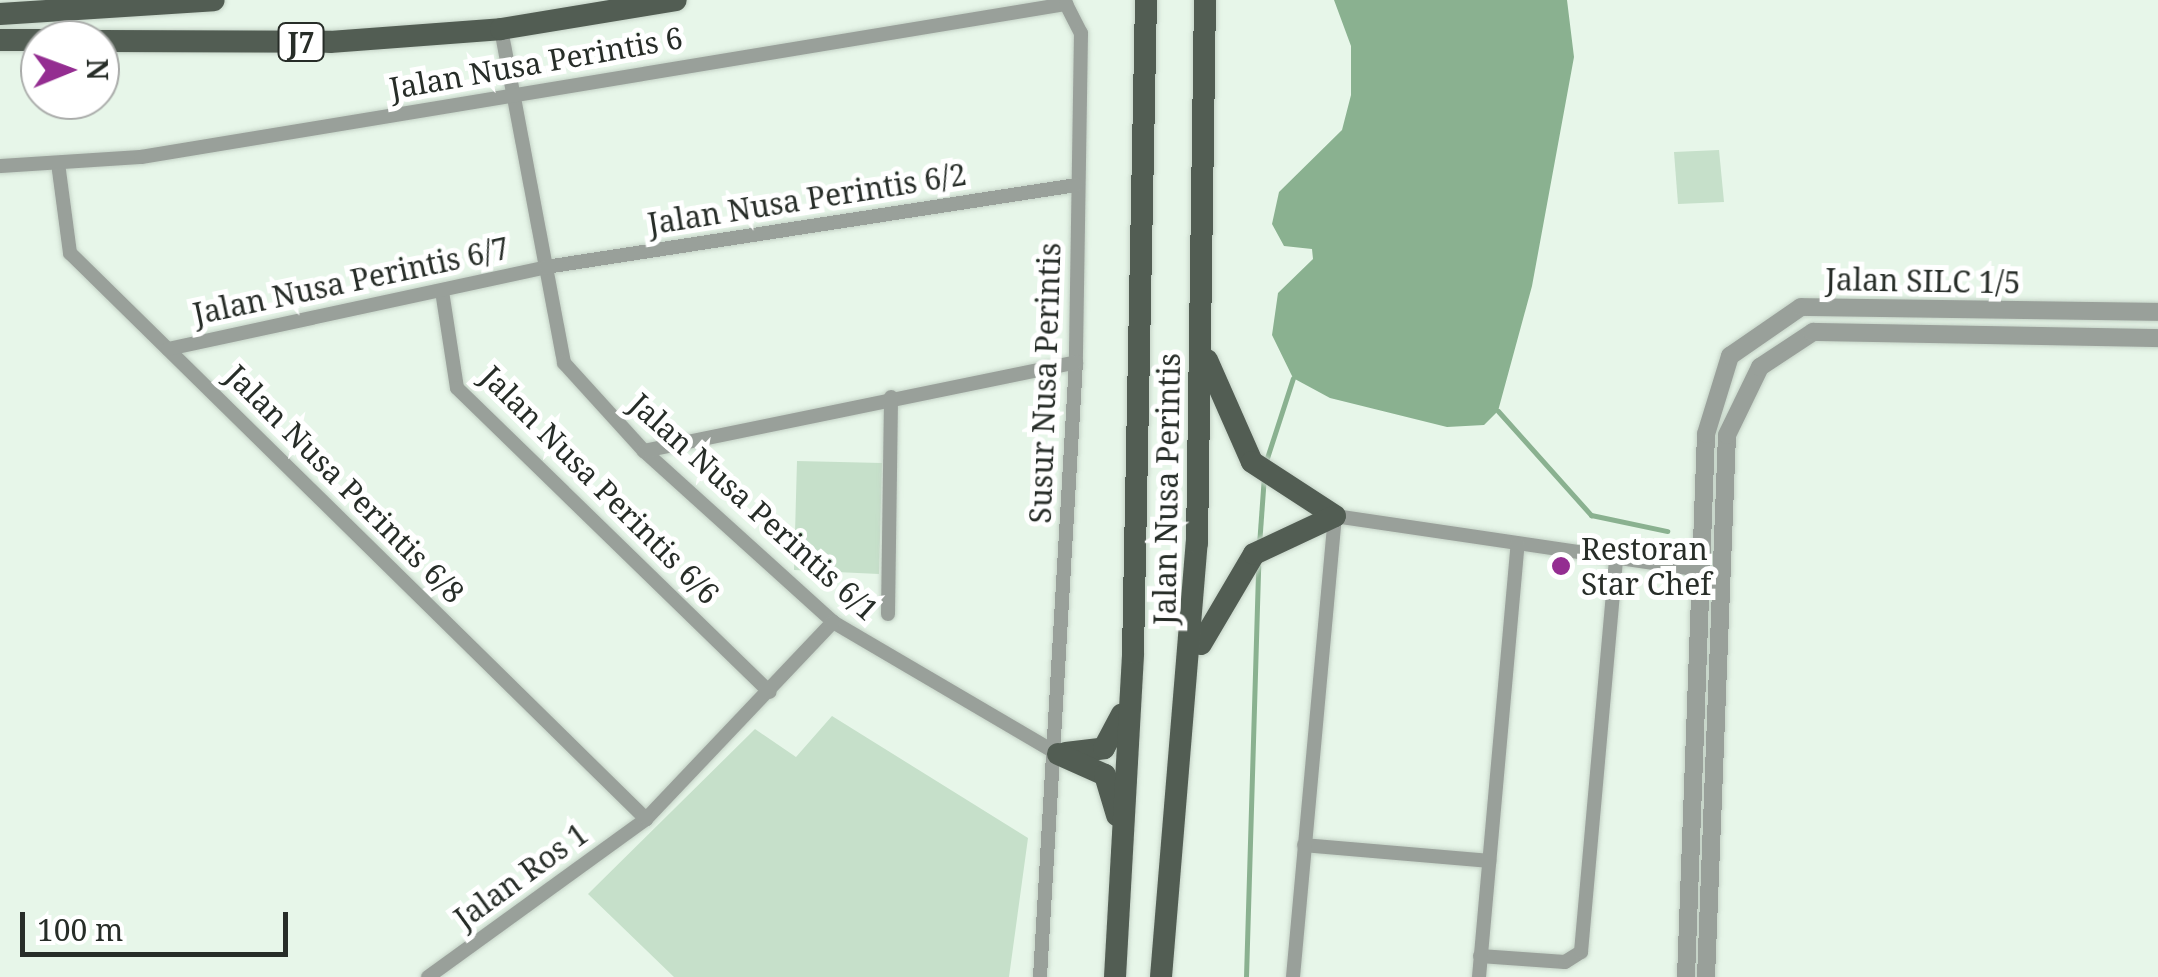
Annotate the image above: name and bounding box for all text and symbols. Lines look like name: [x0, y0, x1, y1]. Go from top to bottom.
road number: J7: [276, 19, 326, 65]
north arrow: [20, 20, 120, 120]
street label: Jalan Nusa Perintis 6: [387, 20, 685, 106]
text: N: [79, 58, 117, 81]
street label: Jalan Nusa Perintis 6/2: [645, 156, 969, 242]
street label: Jalan Nusa Perintis 6/7: [190, 230, 512, 332]
street label: Susur Nusa Perintis: [1022, 242, 1068, 524]
street label: Jalan SILC 1/5: [1825, 261, 2021, 301]
street label: Jalan Nusa Perintis: [1147, 353, 1187, 625]
street label: Jalan Nusa Perintis 6/8: [218, 357, 472, 611]
street label: Jalan Nusa Perintis 6/6: [473, 358, 727, 612]
street label: Jalan Nusa Perintis 6/1: [622, 386, 886, 628]
place label: Restoran Star Chef: [1581, 531, 1711, 602]
marker: Restoran Star Chef: [1550, 555, 1572, 577]
street label: Jalan Ros 1: [447, 816, 595, 936]
scale bar: [25, 892, 292, 954]
text: 100 m: [37, 909, 123, 950]

